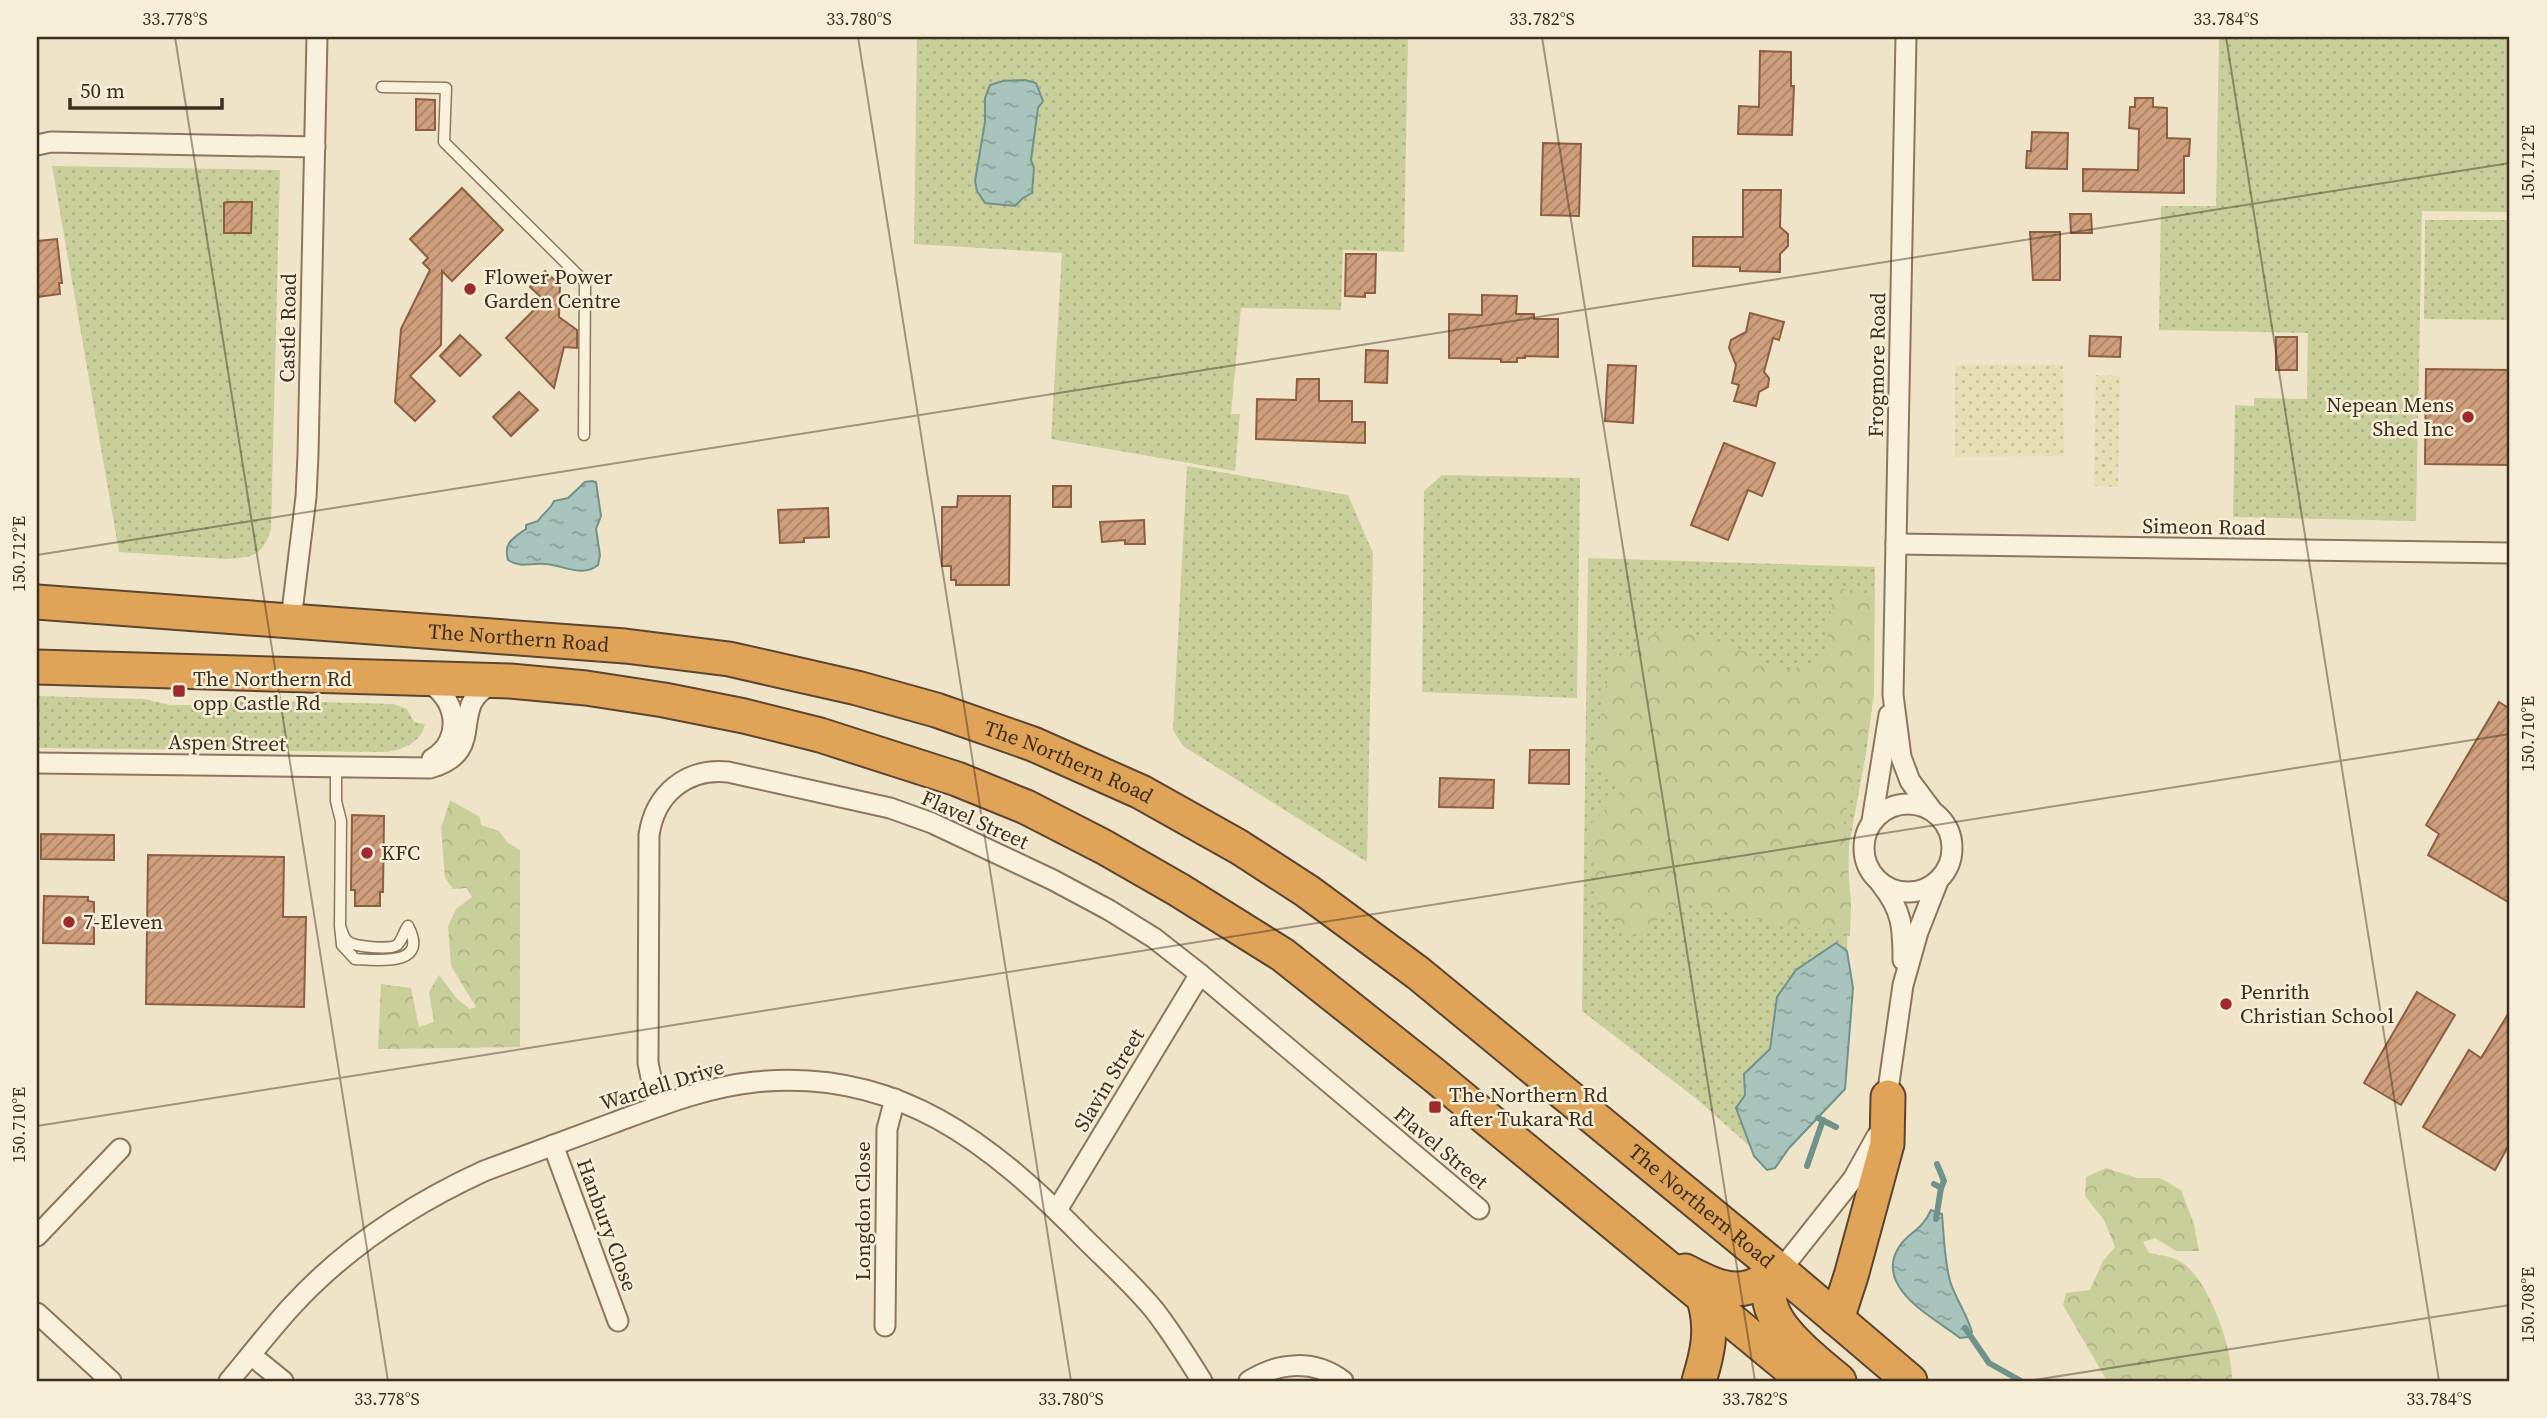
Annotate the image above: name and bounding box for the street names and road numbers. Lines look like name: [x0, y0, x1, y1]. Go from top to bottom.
street label: Castle Road: [272, 273, 303, 383]
street label: Frogmore Road: [1861, 292, 1892, 438]
street label: Simeon Road: [2142, 511, 2266, 542]
street label: The Northern Road: [427, 616, 610, 659]
street label: The Northern Road: [980, 713, 1159, 810]
street label: Aspen Street: [168, 727, 286, 758]
street label: Flavel Street: [917, 783, 1034, 856]
street label: Slavin Street: [1066, 1023, 1151, 1137]
street label: Wardell Drive: [596, 1052, 728, 1117]
street label: Flavel Street: [1388, 1100, 1495, 1196]
street label: The Northern Road: [1622, 1137, 1781, 1275]
street label: Longdon Close: [848, 1141, 877, 1281]
street label: Hanbury Close: [570, 1154, 645, 1295]

